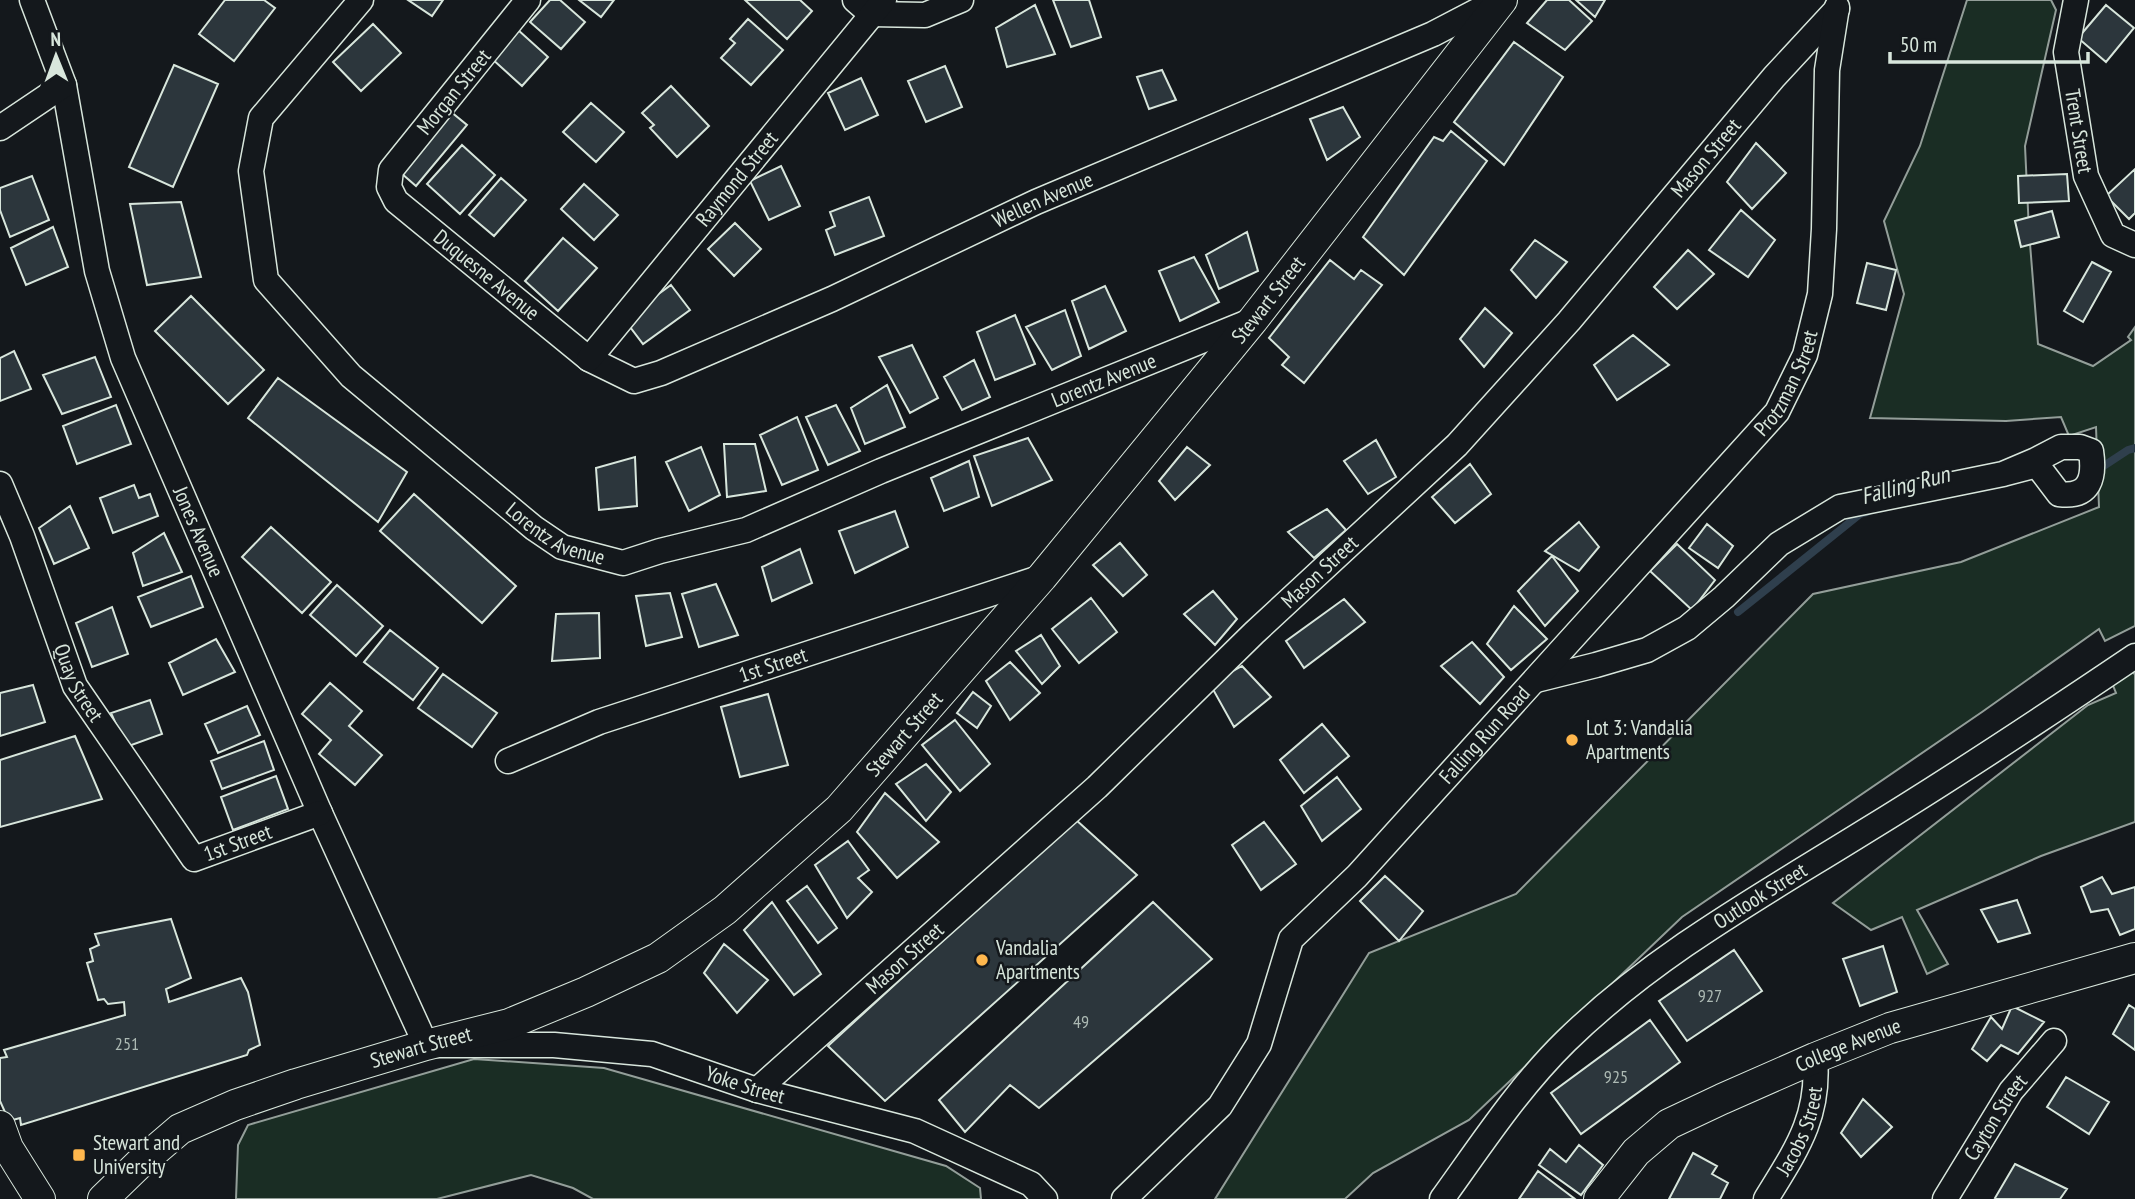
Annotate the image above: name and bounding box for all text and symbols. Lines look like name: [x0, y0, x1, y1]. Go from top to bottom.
north arrow: [21, 21, 91, 91]
scale bar: [1890, 21, 2088, 65]
text: N: [50, 27, 61, 51]
text: 50 m: [1900, 31, 1937, 58]
street label: Morgan Street: [411, 43, 497, 140]
street label: Trent Street: [2059, 87, 2099, 175]
street label: Mason Street: [1665, 112, 1747, 203]
street label: Raymond Street: [689, 125, 784, 232]
street label: Wellen Avenue: [988, 166, 1097, 234]
street label: Duquesne Avenue: [428, 223, 545, 326]
street label: Stewart Street: [1225, 250, 1311, 349]
street label: Protzman Street: [1748, 327, 1824, 441]
street label: Lorentz Avenue: [1047, 347, 1160, 413]
water label: Falling Run: [1857, 458, 1954, 510]
street label: Jones Avenue: [167, 481, 230, 581]
street label: Lorentz Avenue: [500, 496, 608, 571]
street label: Mason Street: [1275, 529, 1364, 614]
street label: Quay Street: [48, 640, 110, 727]
street label: 1st Street: [735, 641, 811, 688]
street label: Falling Run Road: [1433, 680, 1535, 789]
street label: Stewart Street: [860, 686, 949, 782]
place label: Lot 3: Vandalia Apartments: [1586, 714, 1693, 765]
marker: Lot 3: Vandalia Apartments: [1564, 732, 1580, 748]
street label: 1st Street: [200, 818, 275, 867]
street label: Outlook Street: [1708, 856, 1812, 935]
street label: Mason Street: [860, 916, 949, 1000]
place label: Vandalia Apartments: [995, 934, 1080, 985]
marker: Vandalia Apartments: [974, 952, 990, 968]
house number: 927: [1698, 984, 1722, 1007]
house number: 49: [1073, 1010, 1089, 1033]
street label: College Avenue: [1791, 1012, 1904, 1078]
street label: Stewart Street: [367, 1020, 475, 1074]
house number: 251: [115, 1032, 139, 1055]
street label: Yoke Street: [702, 1059, 788, 1110]
house number: 925: [1604, 1065, 1628, 1088]
street label: Cayton Street: [1958, 1068, 2033, 1165]
street label: Jacobs Street: [1769, 1085, 1828, 1181]
place label: Stewart and University: [93, 1129, 180, 1180]
marker: Stewart and University: [71, 1147, 87, 1163]

